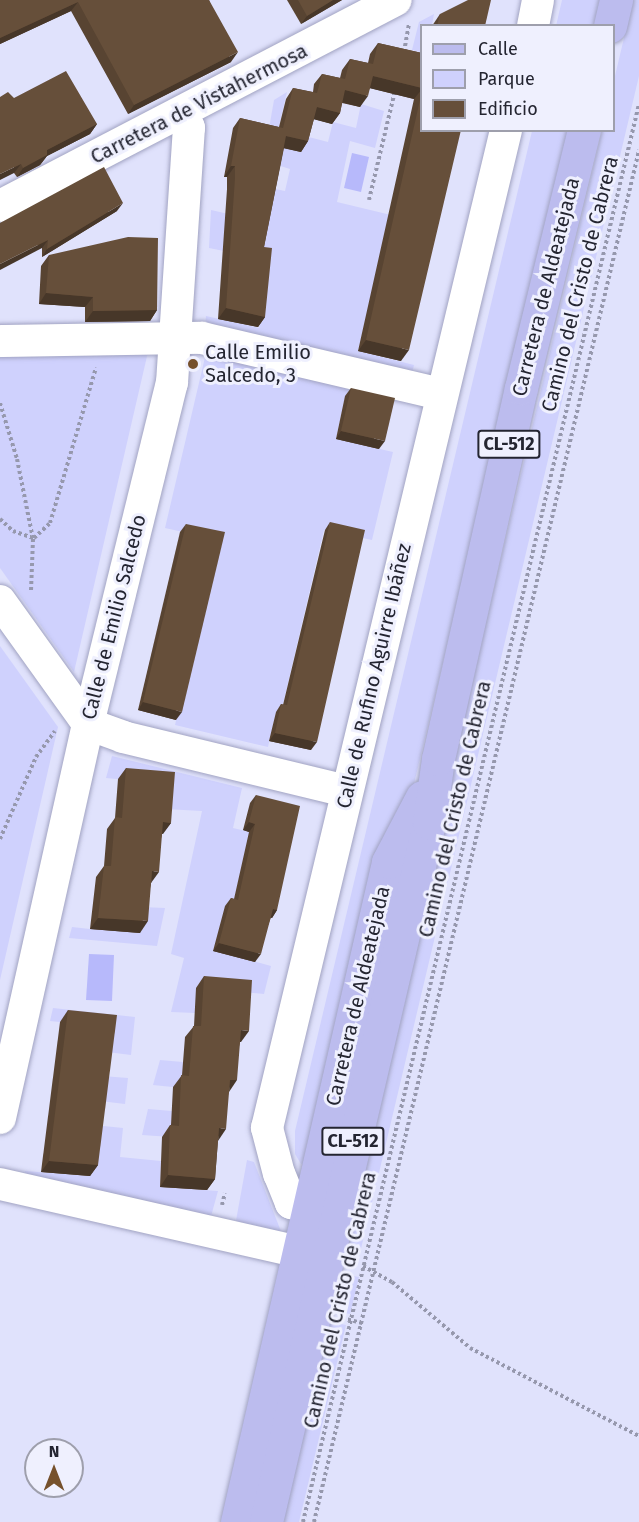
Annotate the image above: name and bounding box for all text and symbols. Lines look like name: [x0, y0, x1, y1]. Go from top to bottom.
legend: [420, 24, 615, 132]
text: Calle: [478, 38, 518, 60]
street label: Carretera de Vistahermosa: [87, 39, 311, 169]
text: Parque: [478, 68, 535, 90]
text: Edificio: [478, 98, 538, 120]
street label: Camino del Cristo de Cabrera: [537, 154, 623, 414]
street label: Carretera de Aldeatejada: [507, 175, 585, 399]
place label: Calle Emilio Salcedo, 3: [205, 340, 311, 387]
marker: Calle Emilio Salcedo, 3: [186, 357, 200, 371]
road number: CL-512: [476, 429, 542, 459]
street label: Calle de Emilio Salcedo: [77, 512, 151, 722]
street label: Calle de Rufino Aguirre Ibáñez: [332, 541, 416, 811]
street label: Camino del Cristo de Cabrera: [414, 678, 496, 940]
street label: Carretera de Aldeatejada: [321, 884, 395, 1108]
road number: CL-512: [320, 1126, 386, 1156]
street label: Camino del Cristo de Cabrera: [299, 1169, 381, 1431]
north arrow: [24, 1438, 84, 1498]
text: N: [49, 1442, 59, 1461]

